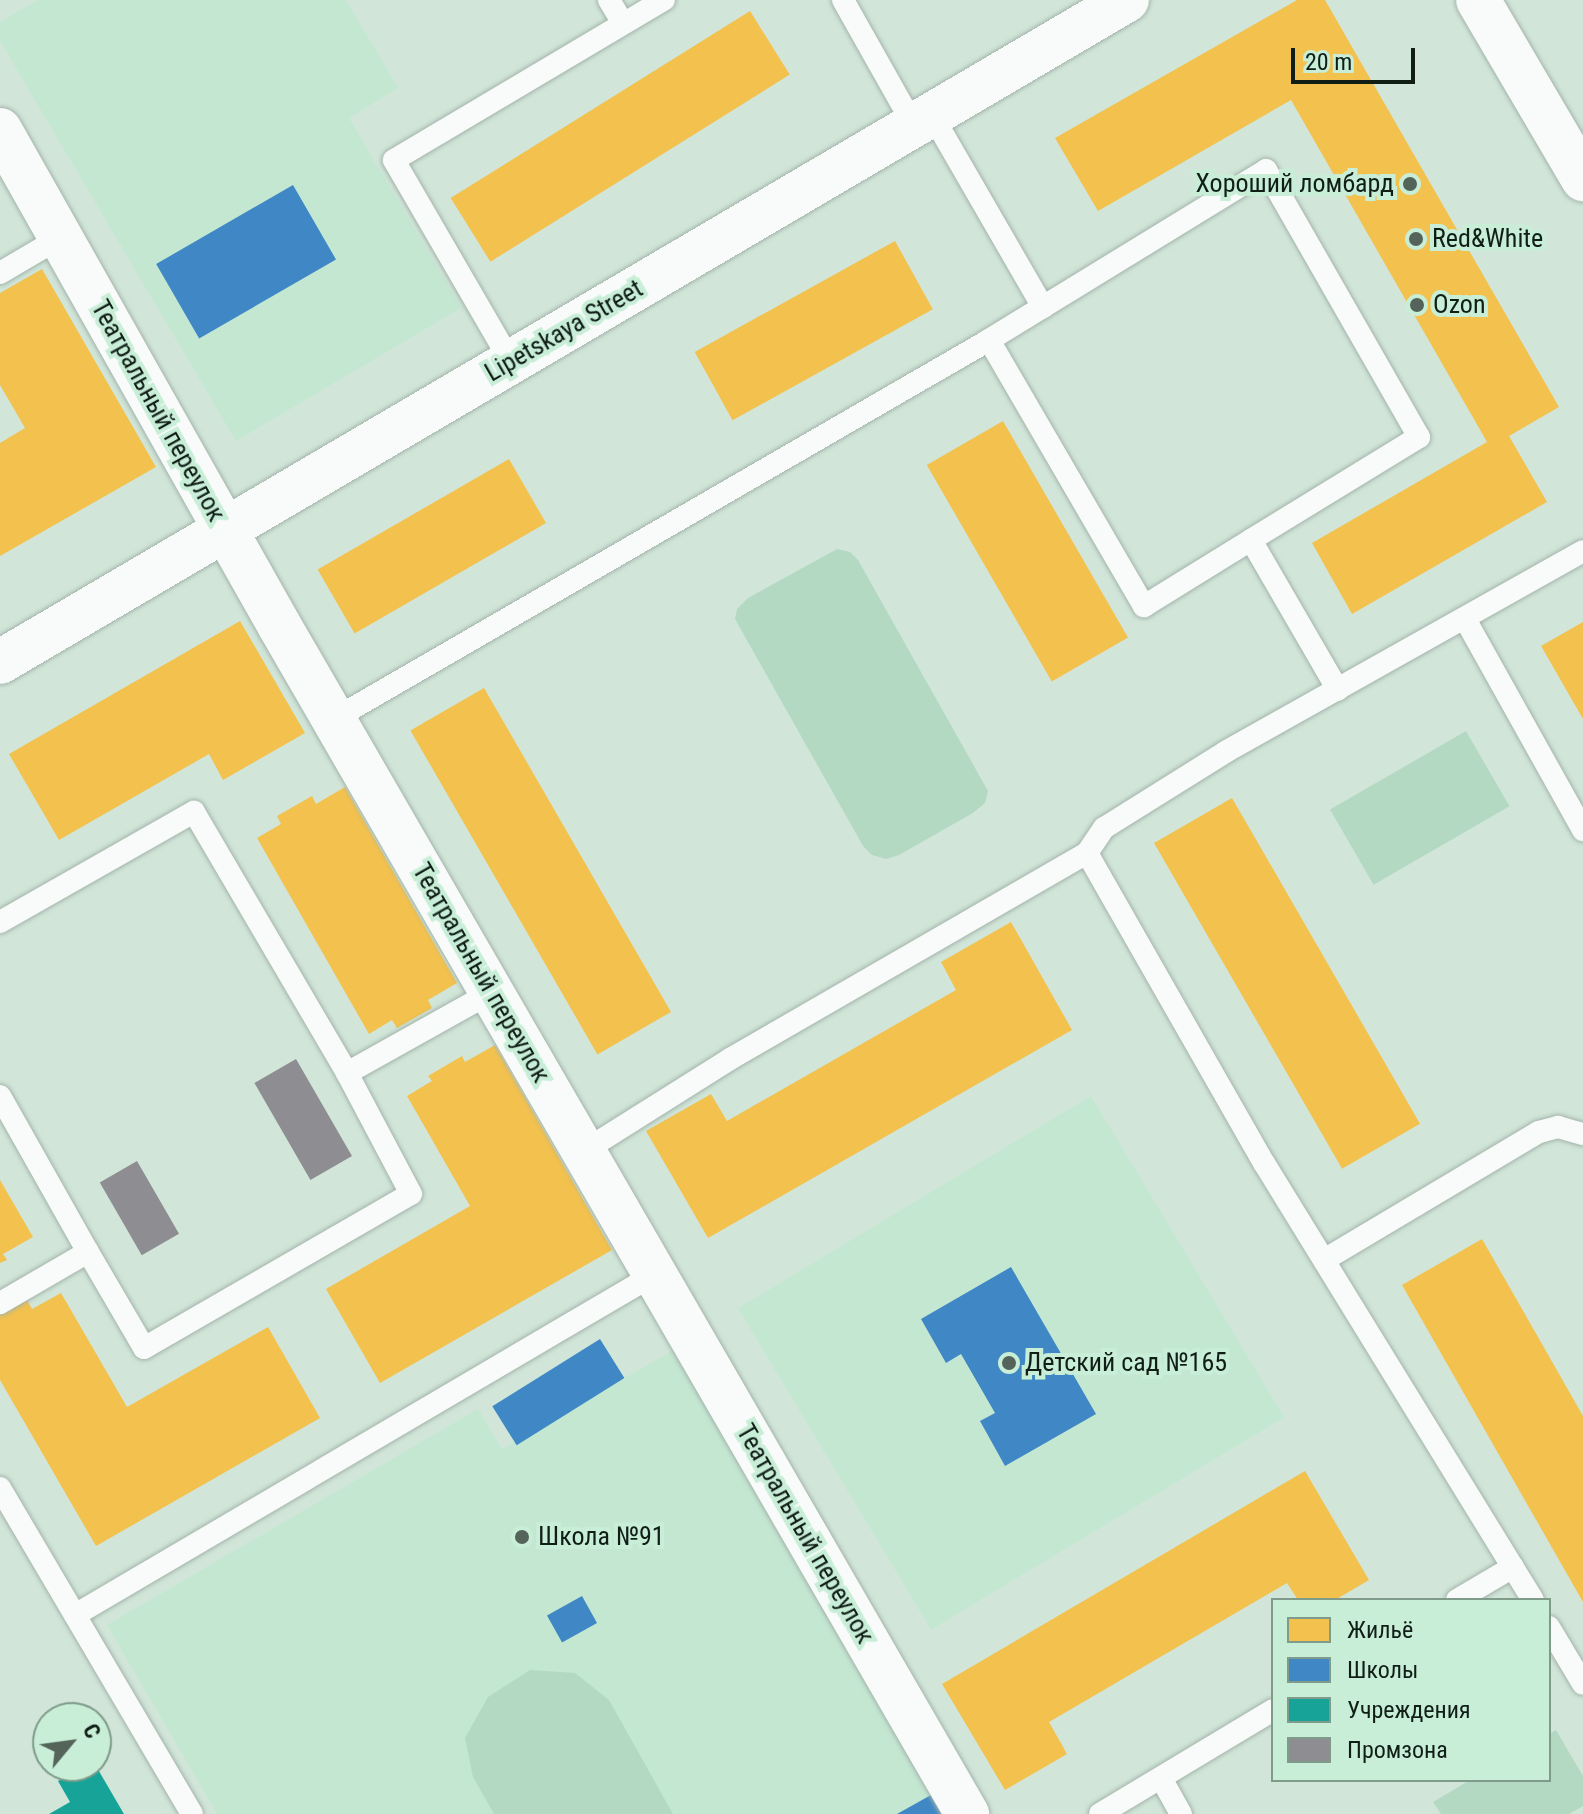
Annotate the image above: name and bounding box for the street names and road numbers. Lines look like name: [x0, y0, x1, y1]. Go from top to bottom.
street label: Lipetskaya Street: [480, 273, 648, 389]
street label: Театральный переулок: [84, 295, 232, 527]
street label: Театральный переулок: [405, 858, 557, 1088]
street label: Театральный переулок: [729, 1419, 881, 1649]

